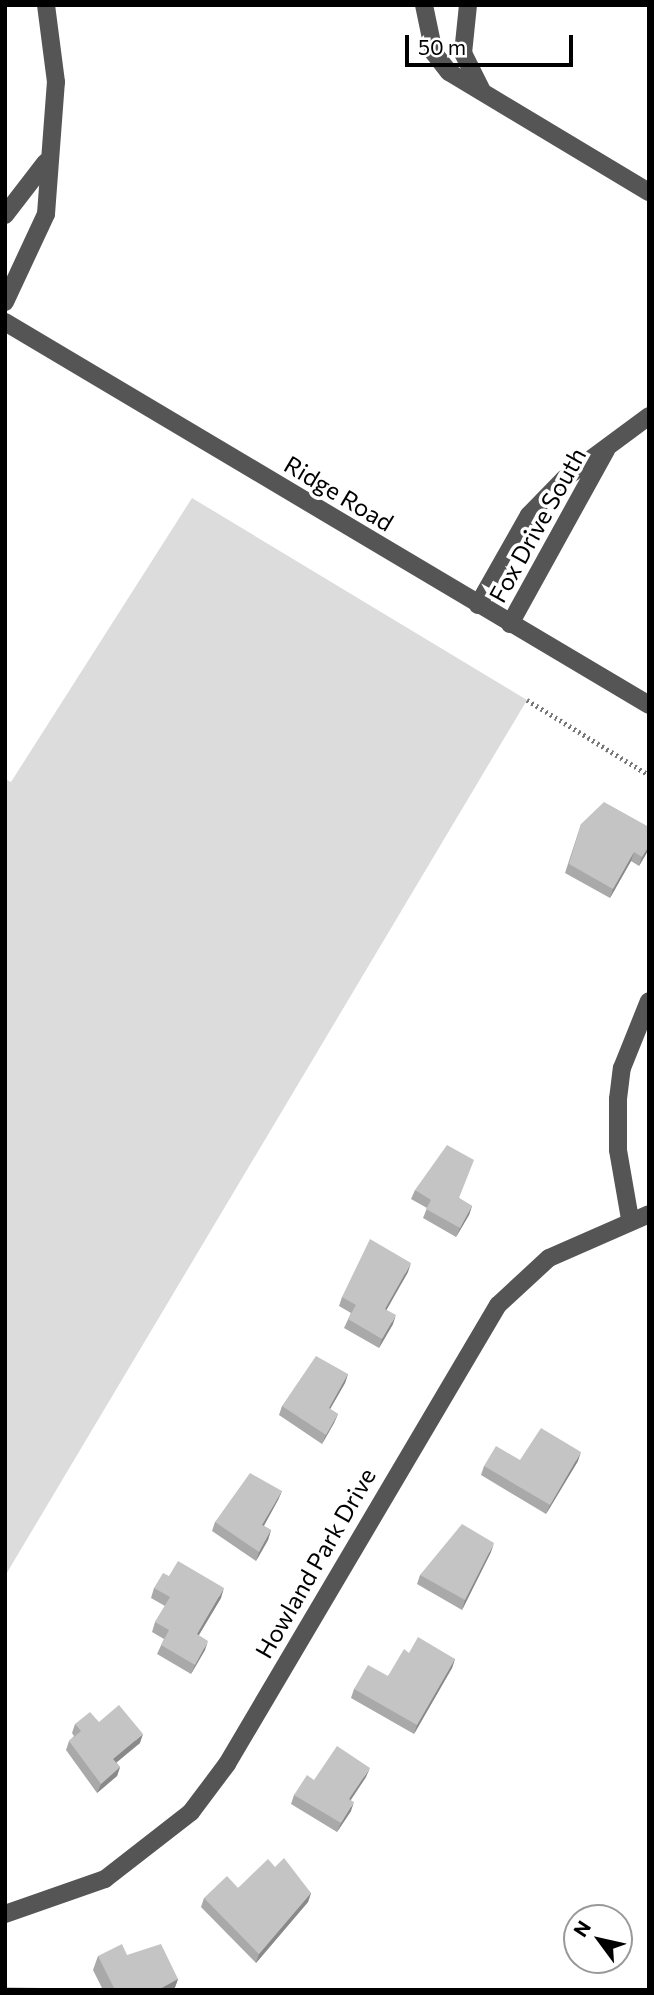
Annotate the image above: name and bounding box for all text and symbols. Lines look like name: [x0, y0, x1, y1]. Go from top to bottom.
scale bar: [409, 21, 577, 65]
text: 50 m: [418, 34, 466, 59]
street label: Fox Drive South: [483, 443, 591, 607]
street label: Ridge Road: [279, 449, 399, 537]
street label: Howland Park Drive: [249, 1463, 381, 1663]
north arrow: [563, 1904, 633, 1974]
text: N: [568, 1916, 595, 1941]

